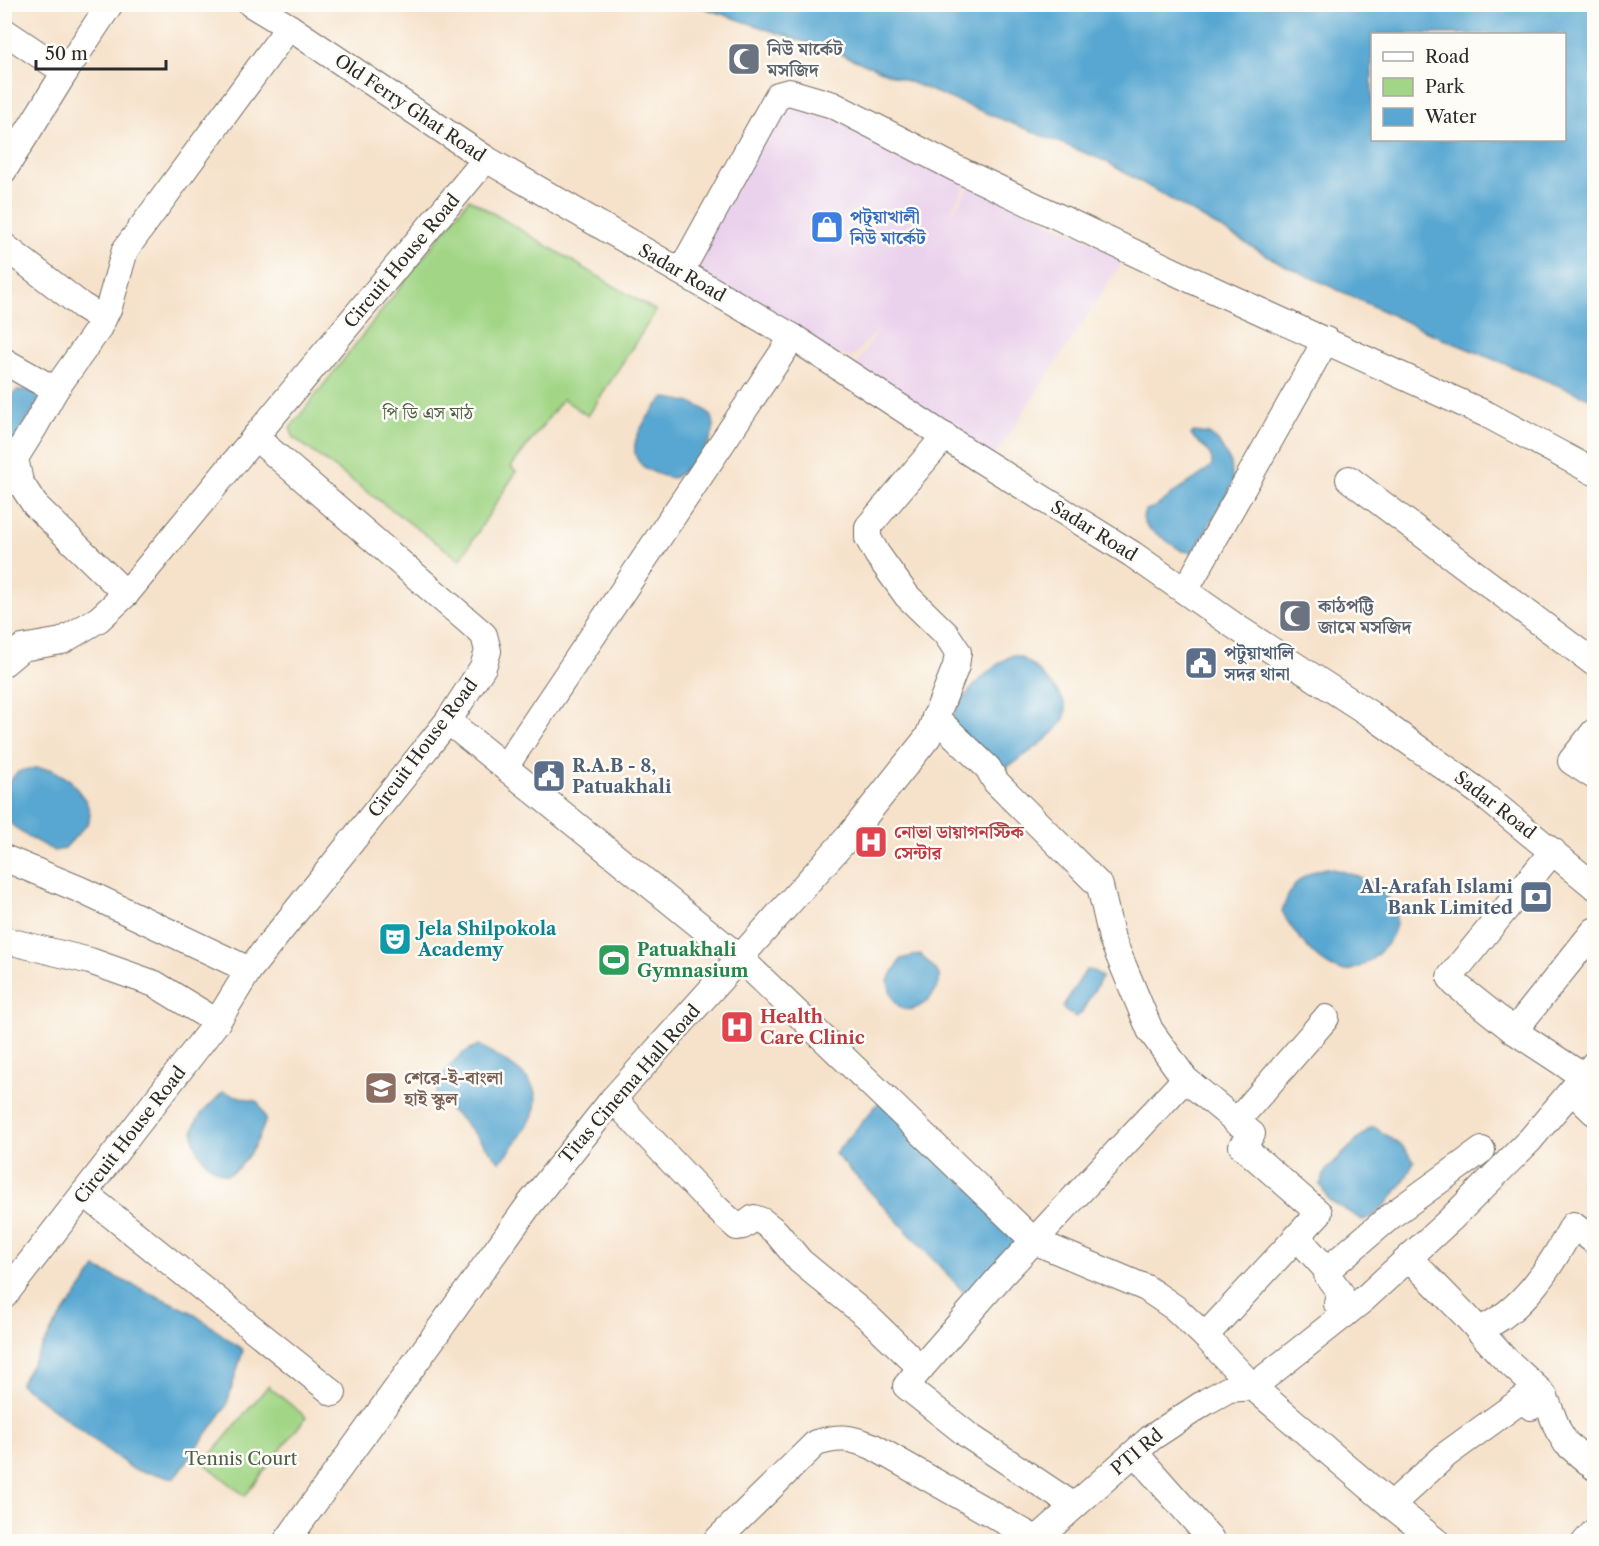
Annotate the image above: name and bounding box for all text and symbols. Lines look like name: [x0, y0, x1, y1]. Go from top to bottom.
scale bar: [36, 33, 166, 71]
legend: [1371, 33, 1566, 141]
place label: নিউ মার্কেট মসজিদ: [766, 38, 844, 81]
mosque icon: নিউ মার্কেট মসজিদ: [726, 41, 762, 77]
text: 50 m: [45, 43, 88, 65]
text: Road: [1425, 46, 1470, 68]
street label: Old Ferry Ghat Road: [330, 49, 490, 167]
text: Park: [1425, 76, 1466, 98]
text: Water: [1424, 106, 1477, 128]
street label: Circuit House Road: [340, 189, 465, 333]
place label: পটুয়াখালী নিউ মার্কেট: [849, 206, 927, 249]
shop icon: পটুয়াখালী নিউ মার্কেট: [809, 209, 845, 245]
street label: Sadar Road: [634, 239, 730, 307]
park label: পি ডি এস মাঠ: [382, 402, 474, 424]
street label: Sadar Road: [1047, 496, 1141, 566]
place label: কাঠপট্টি জামে মসজিদ: [1317, 595, 1412, 638]
mosque icon: কাঠপট্টি জামে মসজিদ: [1277, 598, 1313, 634]
place label: পটুয়াখালি সদর থানা: [1223, 642, 1295, 685]
public building icon: পটুয়াখালি সদর থানা: [1183, 645, 1219, 681]
street label: Circuit House Road: [364, 674, 482, 822]
place label: R.A.B - 8, Patuakhali: [572, 755, 672, 798]
public building icon: R.A.B - 8, Patuakhali: [531, 758, 567, 794]
street label: Sadar Road: [1450, 766, 1540, 844]
place label: নোভা ডায়াগনস্টিক সেন্টার: [894, 821, 1025, 864]
hospital icon: নোভা ডায়াগনস্টিক সেন্টার: [853, 824, 889, 860]
place label: Al-Arafah Islami Bank Limited: [1359, 876, 1514, 919]
bank icon: Al-Arafah Islami Bank Limited: [1518, 879, 1554, 915]
place label: Jela Shilpokola Academy: [415, 918, 557, 961]
theatre icon: Jela Shilpokola Academy: [377, 921, 413, 957]
place label: Patuakhali Gymnasium: [637, 939, 749, 982]
sports icon: Patuakhali Gymnasium: [596, 942, 632, 978]
street label: Titas Cinema Hall Road: [555, 1000, 705, 1168]
place label: Health Care Clinic: [760, 1006, 865, 1049]
hospital icon: Health Care Clinic: [719, 1009, 755, 1045]
street label: Circuit House Road: [70, 1062, 190, 1208]
place label: শেরে-ই-বাংলা হাই স্কুল: [403, 1067, 503, 1111]
school or university icon: শেরে-ই-বাংলা হাই স্কুল: [363, 1070, 399, 1106]
street label: PTI Rd: [1107, 1424, 1167, 1480]
park label: Tennis Court: [185, 1448, 298, 1470]

